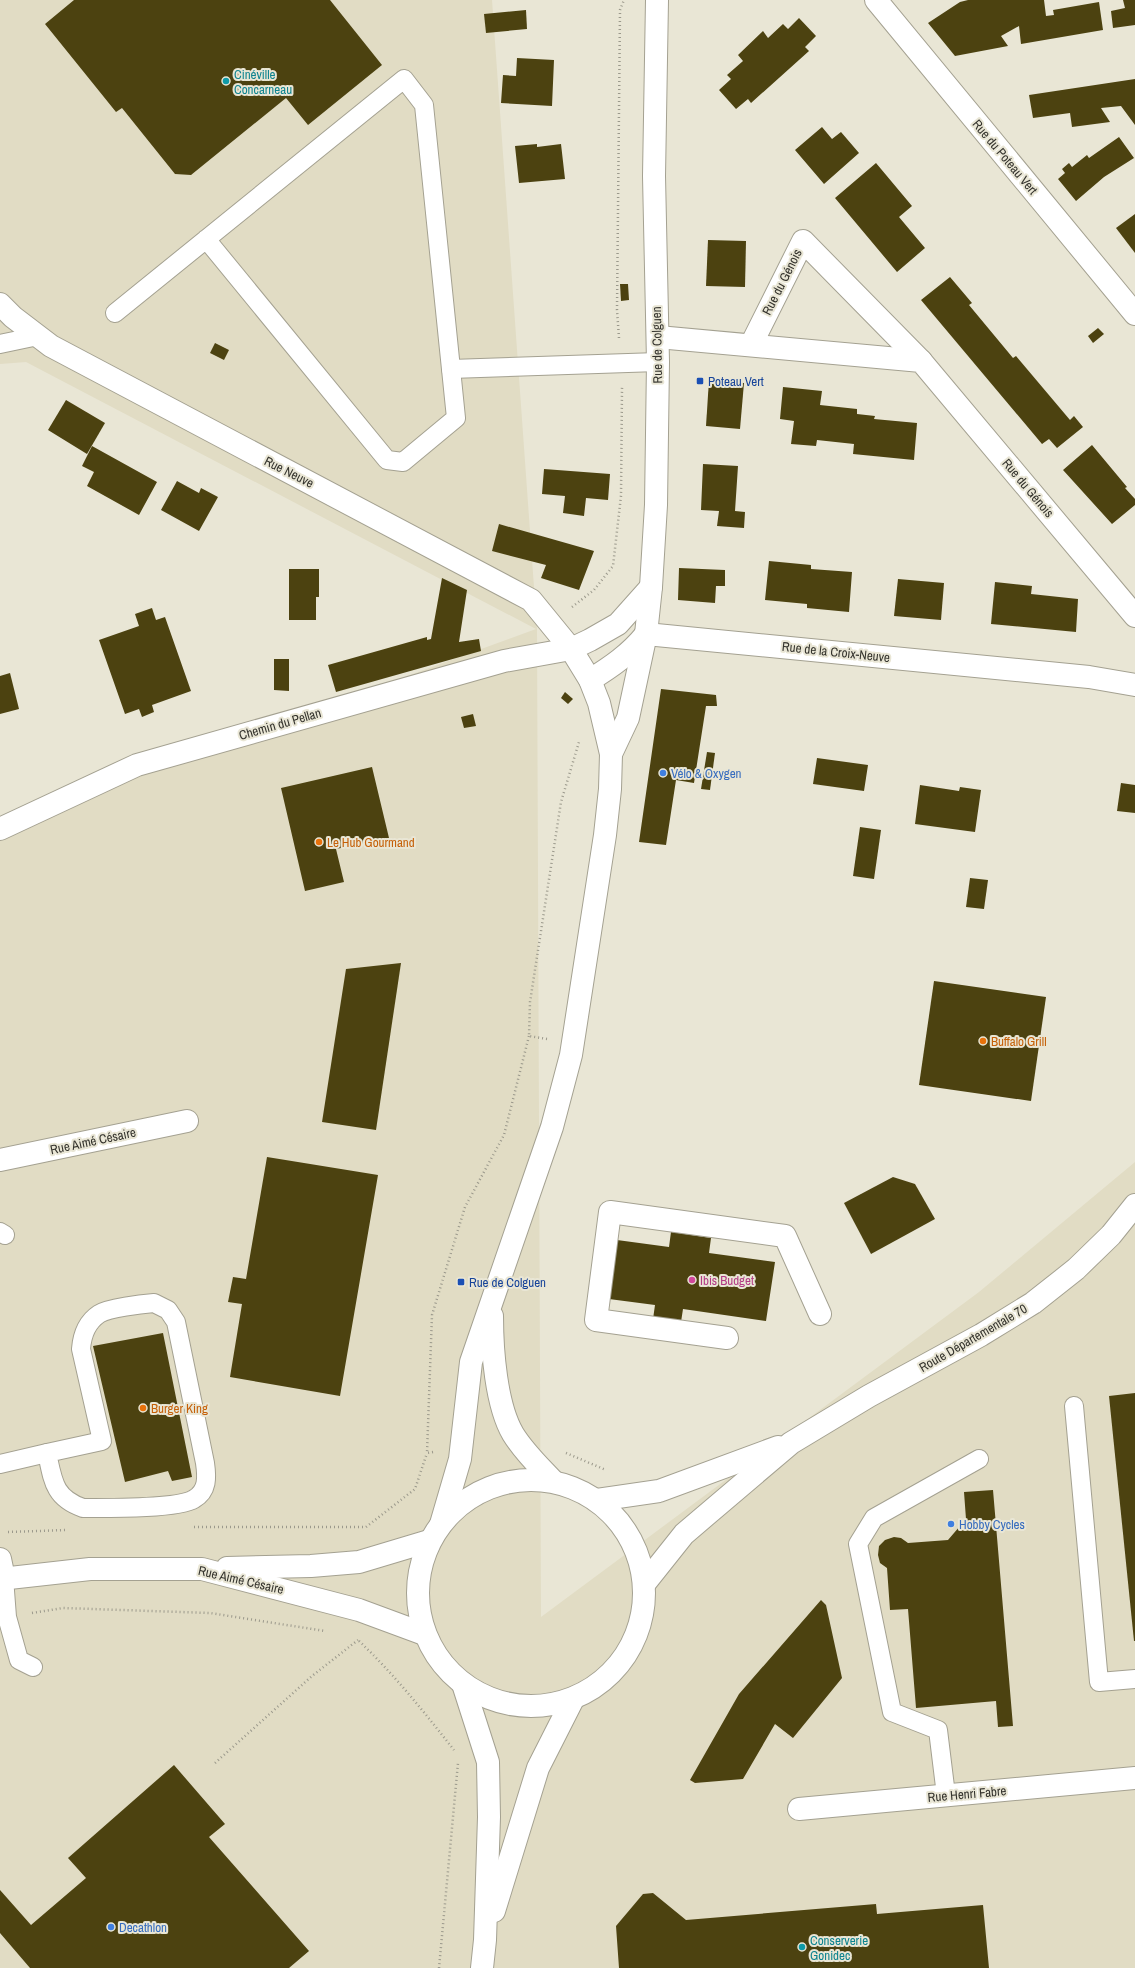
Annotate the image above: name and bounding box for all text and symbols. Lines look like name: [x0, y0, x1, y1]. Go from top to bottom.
place label: Cinéville Concarneau: [234, 66, 292, 98]
marker: Cinéville Concarneau: [221, 76, 231, 86]
street label: Rue du Poteau Vert: [969, 116, 1041, 198]
street label: Rue du Génois: [758, 246, 806, 318]
street label: Rue de Colguen: [648, 306, 666, 384]
place label: Poteau Vert: [708, 373, 764, 390]
marker: Poteau Vert: [695, 376, 705, 386]
street label: Rue Neuve: [261, 452, 317, 492]
street label: Rue du Génois: [998, 455, 1058, 521]
street label: Rue de la Croix-Neuve: [781, 638, 891, 666]
street label: Chemin du Pellan: [237, 704, 323, 744]
place label: Vélo & Oxygen: [671, 765, 742, 782]
marker: Vélo & Oxygen: [658, 768, 668, 778]
place label: Le Hub Gourmand: [327, 834, 415, 851]
marker: Le Hub Gourmand: [314, 837, 324, 847]
place label: Buffalo Grill: [991, 1033, 1047, 1050]
marker: Buffalo Grill: [978, 1036, 988, 1046]
street label: Rue Aimé Césaire: [49, 1124, 137, 1158]
place label: Ibis Budget: [700, 1272, 754, 1289]
place label: Rue de Colguen: [469, 1274, 546, 1291]
marker: Ibis Budget: [687, 1275, 697, 1285]
marker: Rue de Colguen: [456, 1277, 466, 1287]
street label: Route Départementale 70: [916, 1300, 1030, 1376]
place label: Burger King: [151, 1400, 208, 1417]
marker: Burger King: [138, 1403, 148, 1413]
place label: Hobby Cycles: [959, 1516, 1025, 1533]
marker: Hobby Cycles: [946, 1519, 956, 1529]
street label: Rue Aimé Césaire: [197, 1562, 285, 1598]
street label: Rue Henri Fabre: [927, 1782, 1007, 1806]
place label: Decathlon: [119, 1919, 167, 1936]
marker: Decathlon: [106, 1922, 116, 1932]
place label: Conserverie Gonidec: [810, 1932, 868, 1964]
marker: Conserverie Gonidec: [797, 1942, 807, 1952]

